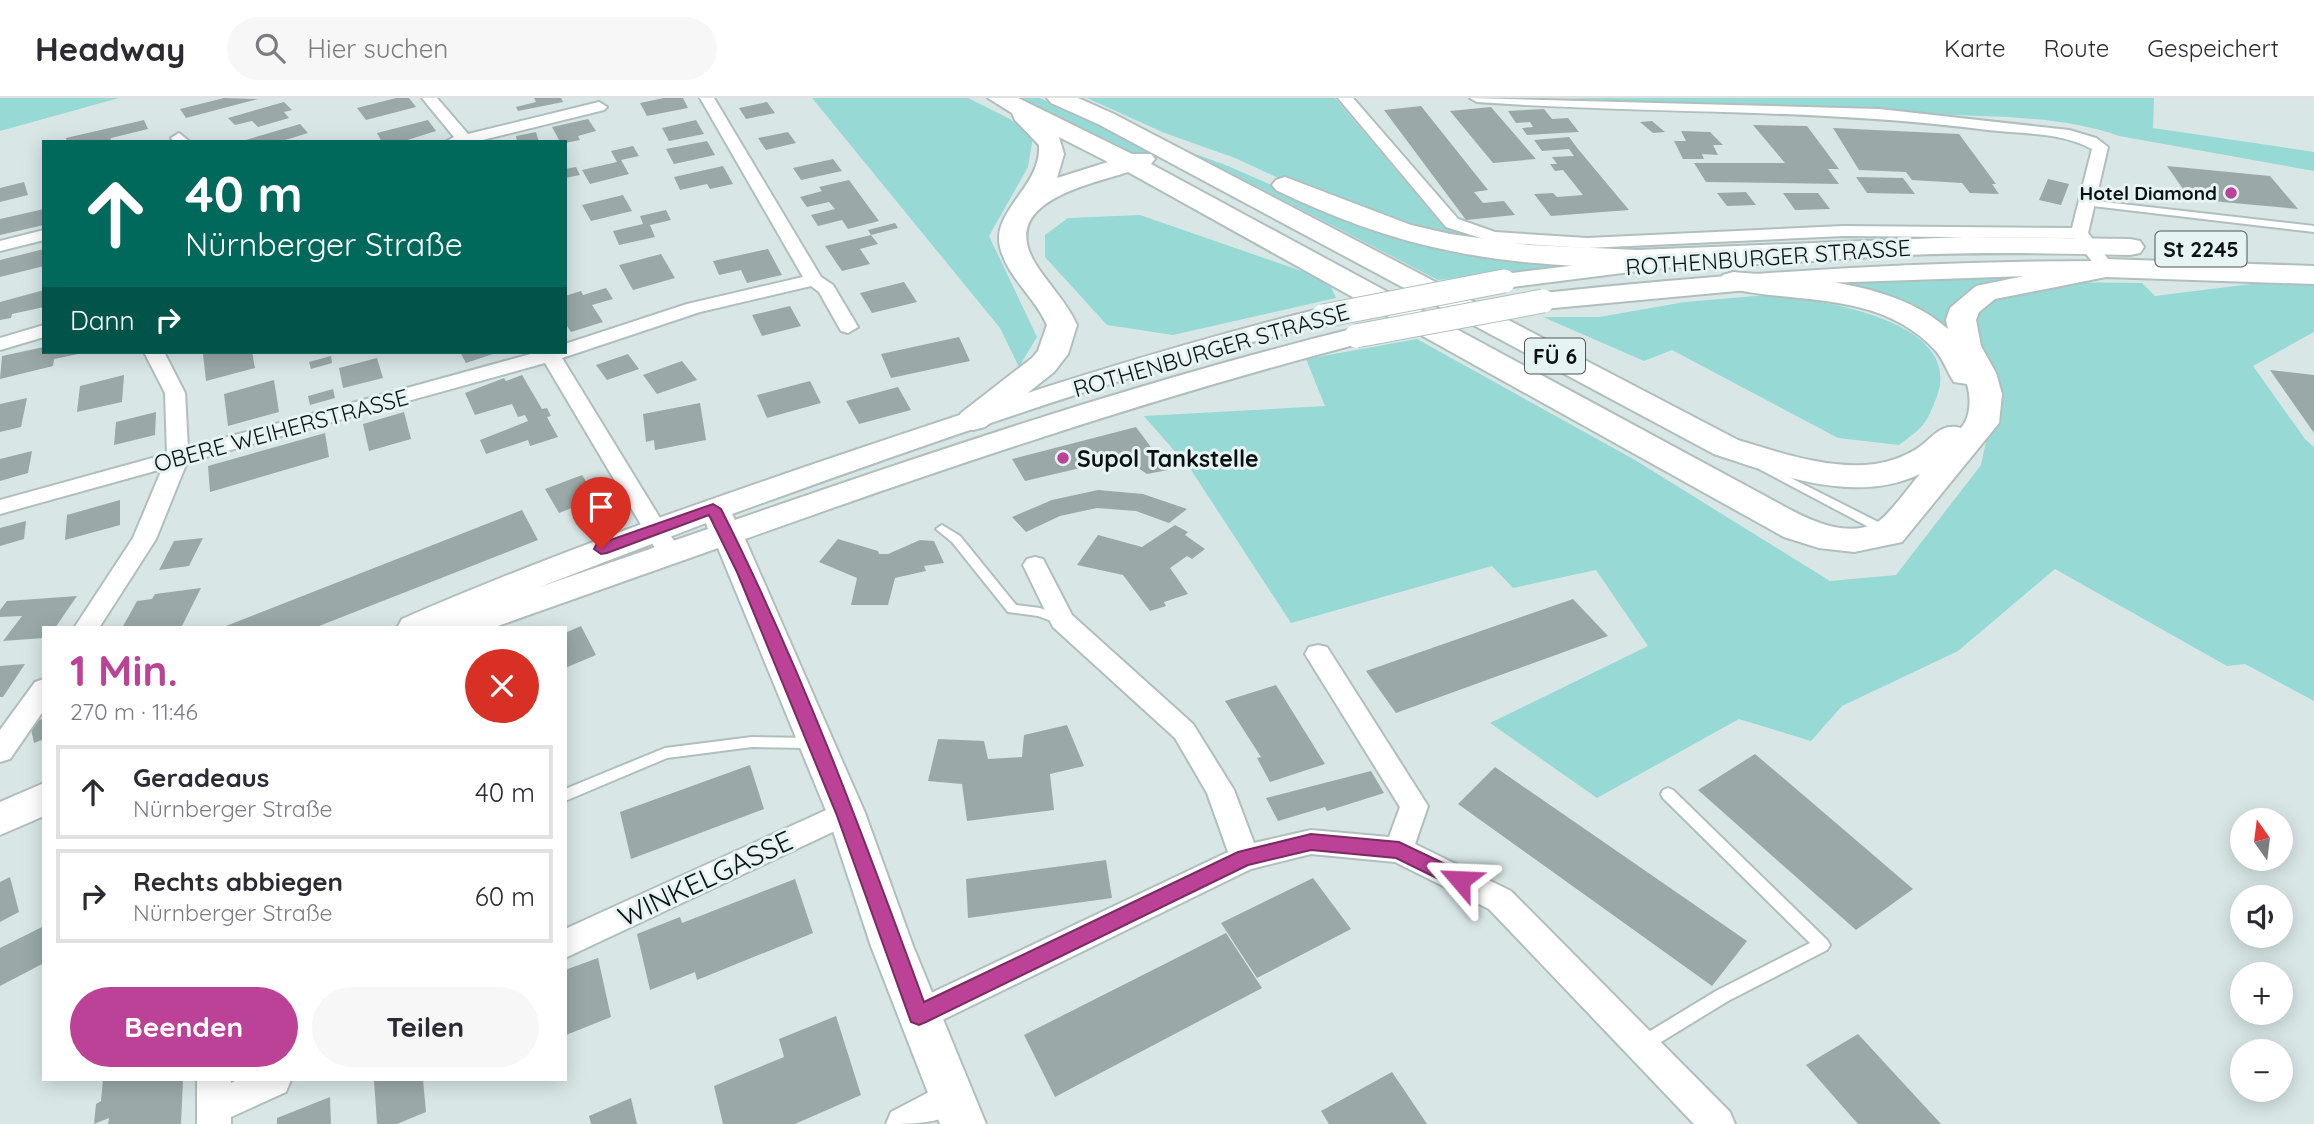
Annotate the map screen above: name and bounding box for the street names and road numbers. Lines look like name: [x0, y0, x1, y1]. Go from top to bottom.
road number: St 2245: [2156, 232, 2246, 266]
street label: ROTHENBURGER STRASSE: [1624, 233, 1912, 281]
street label: ROTHENBURGER STRASSE: [1070, 297, 1352, 403]
road number: FÜ 6: [1525, 338, 1585, 374]
street label: OBERE WEIHERSTRASSE: [150, 382, 412, 478]
street label: WINKELGASSE: [612, 822, 798, 934]

